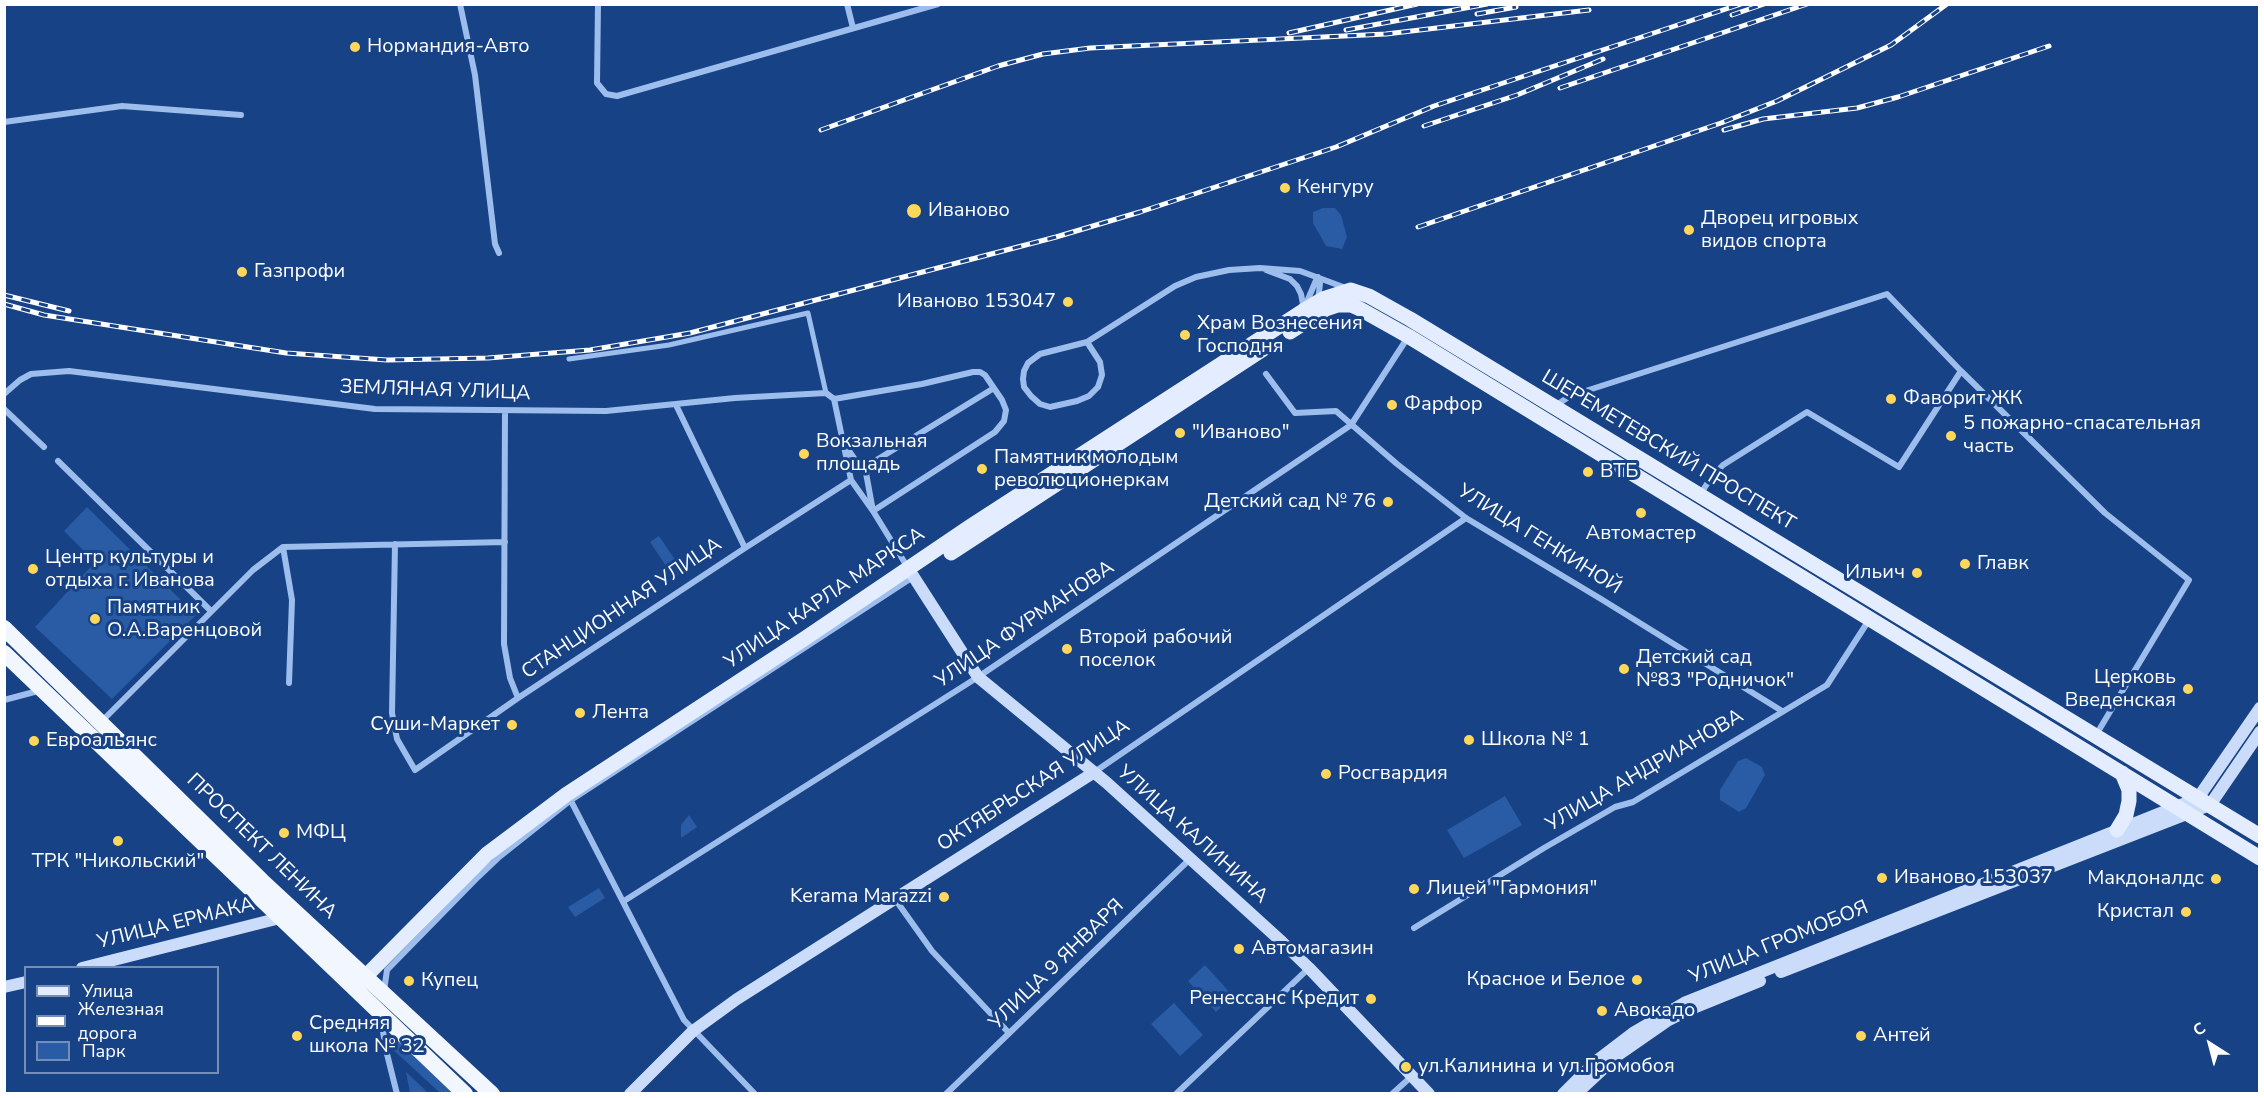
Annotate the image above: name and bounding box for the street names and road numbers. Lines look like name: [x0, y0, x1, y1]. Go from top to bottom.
street label: ШЕРЕМЕТЕВСКИЙ ПРОСПЕКТ: [1537, 366, 1799, 536]
street label: ЗЕМЛЯНАЯ УЛИЦА: [339, 376, 531, 406]
street label: УЛИЦА ГЕНКИНОЙ: [1453, 480, 1625, 600]
street label: УЛИЦА КАРЛА МАРКСА: [720, 523, 930, 675]
street label: СТАНЦИОННАЯ УЛИЦА: [518, 533, 726, 685]
street label: УЛИЦА ФУРМАНОВА: [931, 556, 1119, 694]
street label: УЛИЦА АНДРИАНОВА: [1542, 705, 1748, 837]
street label: ОКТЯБРЬСКАЯ УЛИЦА: [933, 715, 1135, 857]
street label: УЛИЦА КАЛИНИНА: [1112, 761, 1272, 909]
street label: ПРОСПЕКТ ЛЕНИНА: [181, 769, 341, 925]
street label: УЛИЦА ЕРМАКА: [95, 893, 257, 955]
street label: УЛИЦА 9 ЯНВАРЯ: [985, 895, 1129, 1035]
street label: УЛИЦА ГРОМОБОЯ: [1686, 896, 1872, 990]

